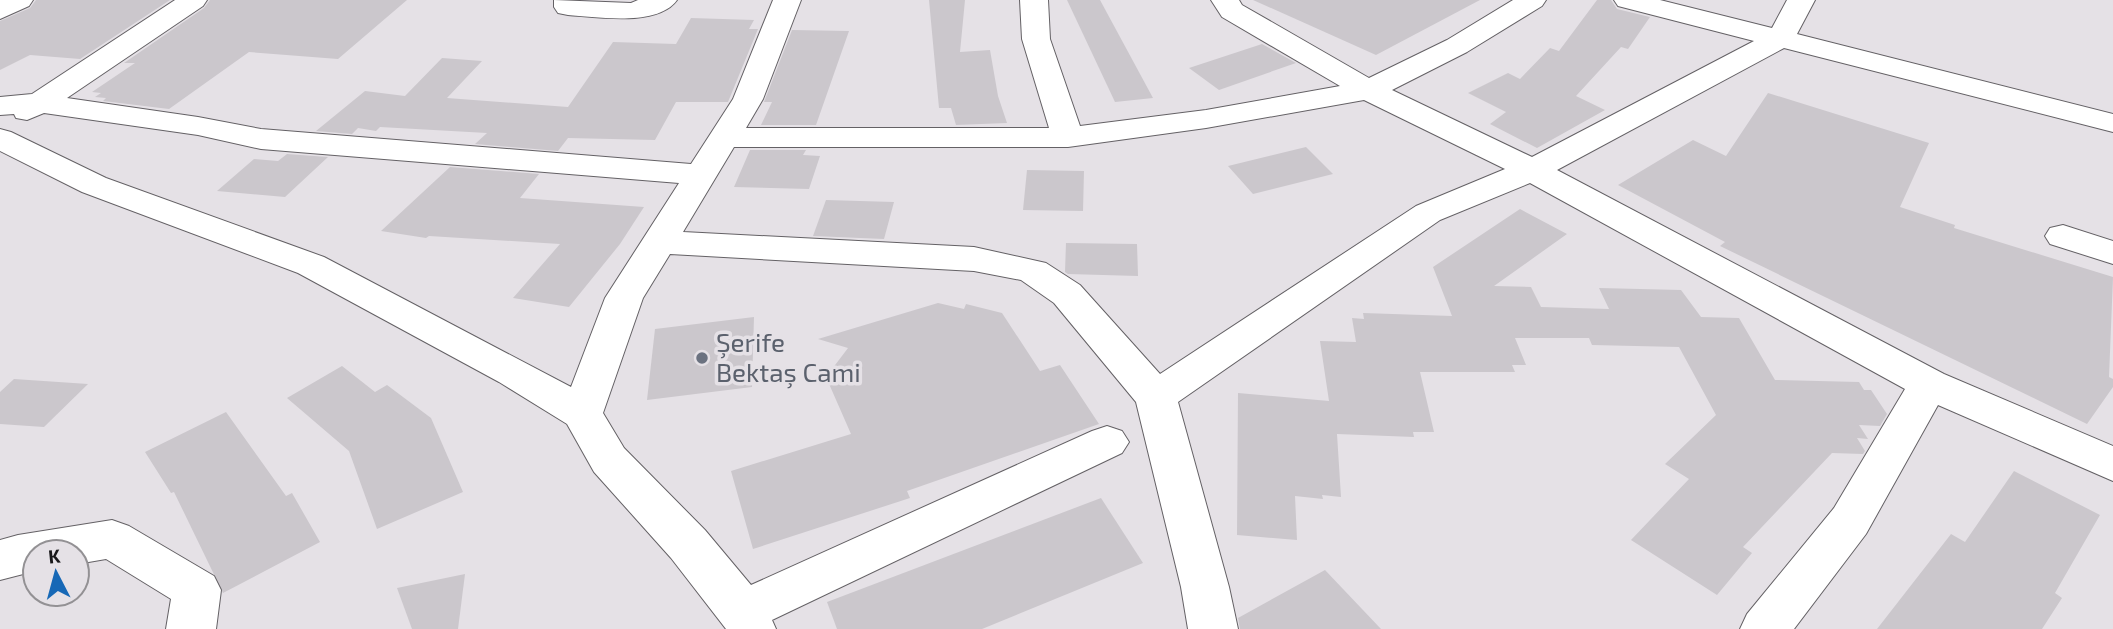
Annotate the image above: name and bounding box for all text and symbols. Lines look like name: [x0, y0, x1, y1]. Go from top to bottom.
place label: Şerife Bektaş Cami: [716, 326, 861, 389]
marker: Şerife Bektaş Cami: [694, 350, 710, 366]
north arrow: [21, 538, 91, 608]
text: K: [47, 544, 61, 568]

